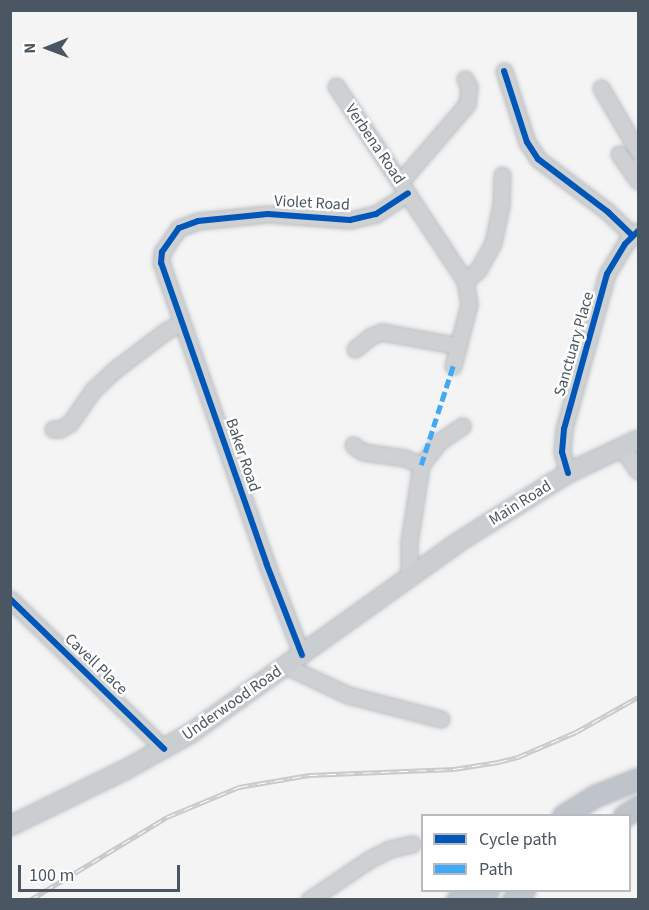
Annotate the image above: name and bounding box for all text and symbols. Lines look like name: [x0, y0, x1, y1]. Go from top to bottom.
north arrow: [18, 18, 78, 78]
text: N: [19, 43, 41, 54]
street label: Verbena Road: [341, 100, 409, 188]
street label: Violet Road: [274, 191, 350, 215]
street label: Sanctuary Place: [550, 290, 598, 398]
street label: Baker Road: [222, 416, 264, 494]
street label: Main Road: [485, 476, 555, 530]
street label: Cavell Place: [61, 629, 131, 699]
street label: Underwood Road: [179, 662, 285, 744]
legend: [421, 814, 631, 892]
text: Cycle path: [479, 827, 557, 852]
scale bar: [21, 853, 183, 891]
text: Path: [479, 857, 513, 882]
text: 100 m: [29, 863, 74, 888]

